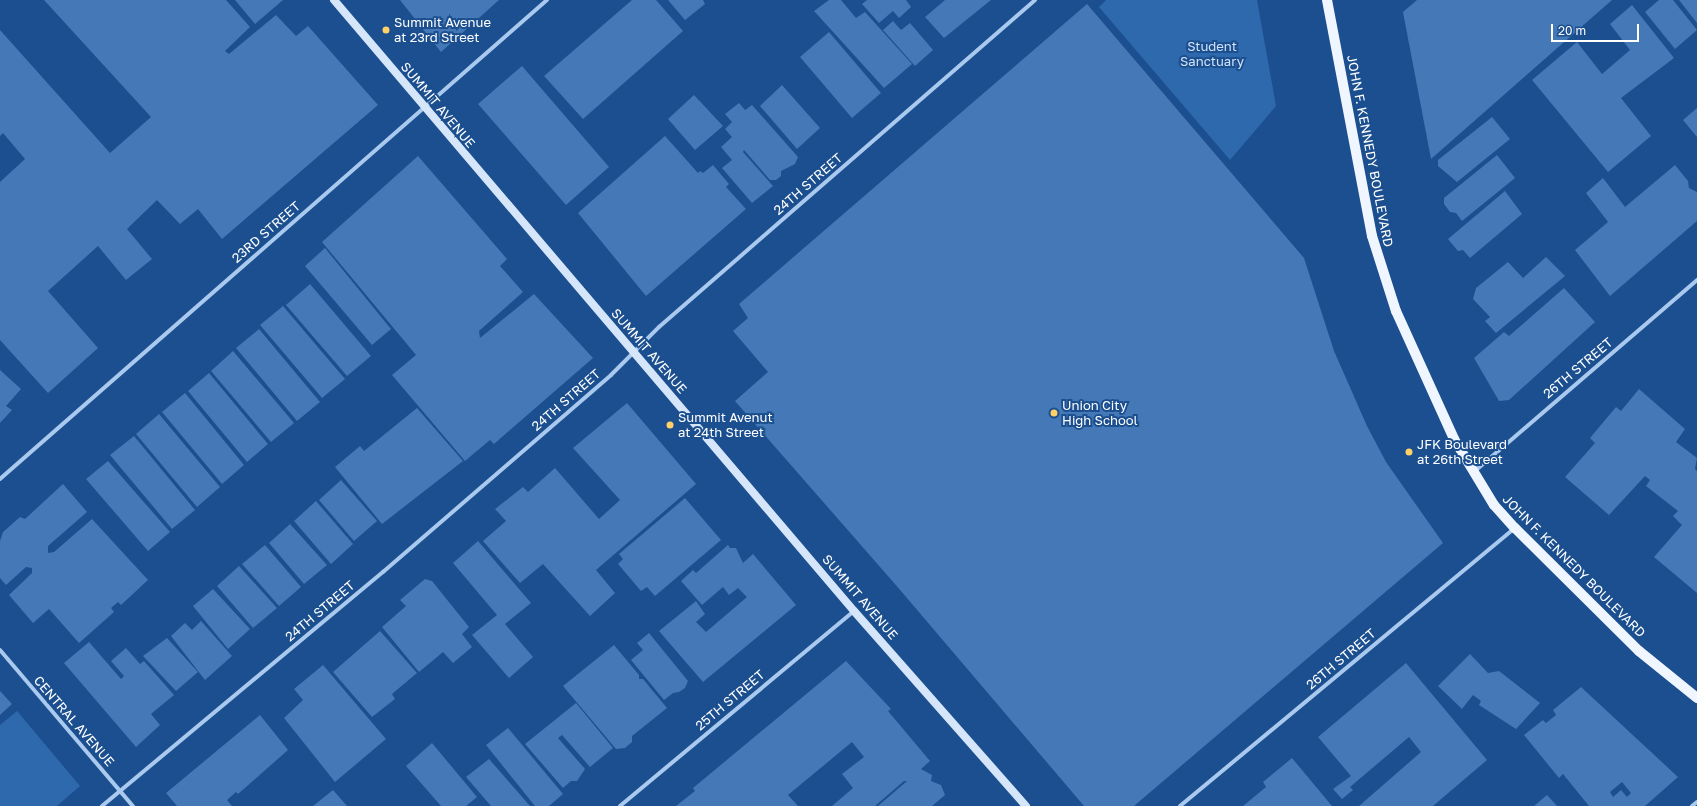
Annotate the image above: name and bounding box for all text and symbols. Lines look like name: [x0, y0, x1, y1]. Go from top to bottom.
place label: Summit Avenue at 23rd Street: [394, 15, 491, 46]
scale bar: [1553, 16, 1641, 42]
text: 20 m: [1558, 23, 1586, 38]
marker: Summit Avenue at 23rd Street: [381, 25, 391, 35]
park label: Student Sanctuary: [1180, 39, 1244, 70]
street label: JOHN F. KENNEDY BOULEVARD: [1344, 54, 1396, 248]
street label: SUMMIT AVENUE: [398, 59, 478, 151]
street label: 24TH STREET: [771, 150, 845, 218]
street label: 23RD STREET: [229, 198, 303, 266]
street label: SUMMIT AVENUE: [608, 305, 690, 397]
street label: 26TH STREET: [1540, 334, 1616, 402]
street label: 24TH STREET: [529, 366, 603, 434]
place label: Union City High School: [1062, 398, 1138, 429]
marker: Union City High School: [1049, 408, 1059, 418]
place label: Summit Avenut at 24th Street: [678, 410, 773, 441]
marker: Summit Avenut at 24th Street: [665, 420, 675, 430]
place label: JFK Boulevard at 26th Street: [1417, 437, 1507, 468]
marker: JFK Boulevard at 26th Street: [1404, 447, 1414, 457]
street label: JOHN F. KENNEDY BOULEVARD: [1499, 491, 1649, 641]
street label: SUMMIT AVENUE: [819, 551, 901, 643]
street label: 24TH STREET: [282, 577, 358, 645]
street label: 26TH STREET: [1303, 625, 1379, 693]
street label: 25TH STREET: [692, 667, 768, 733]
street label: CENTRAL AVENUE: [31, 673, 117, 769]

